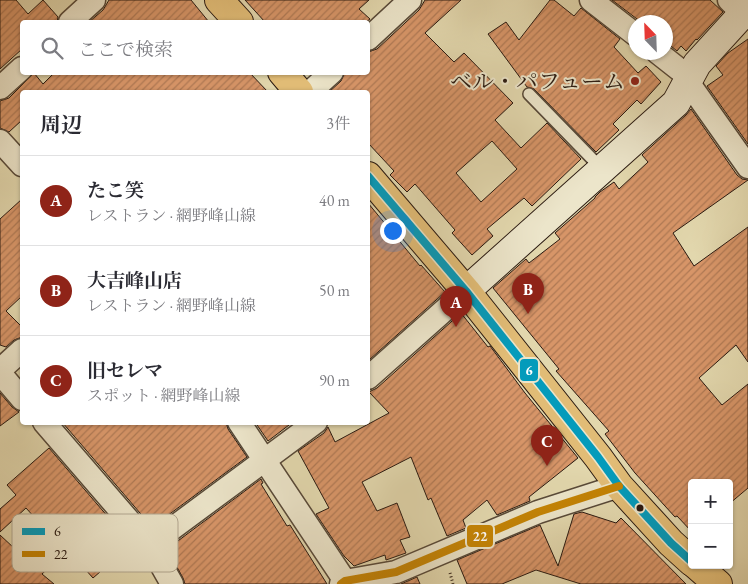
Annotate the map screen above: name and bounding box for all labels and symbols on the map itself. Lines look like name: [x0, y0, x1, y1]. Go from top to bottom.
north arrow: [628, 15, 673, 60]
place label: ベル・パフューム: [450, 67, 625, 96]
marker: ベル・パフューム: [629, 75, 641, 87]
your location: [380, 218, 406, 244]
pin: B: [512, 273, 544, 314]
pin: A: [440, 286, 472, 327]
line badge: 6: [519, 358, 539, 382]
text: 6: [525, 361, 533, 379]
pin: C: [531, 425, 563, 466]
unlabelled marker: [635, 503, 645, 513]
legend: [12, 514, 178, 572]
text: 6: [54, 522, 61, 540]
line badge: 22: [466, 524, 494, 548]
text: 22: [473, 527, 488, 545]
text: 22: [54, 545, 68, 563]

